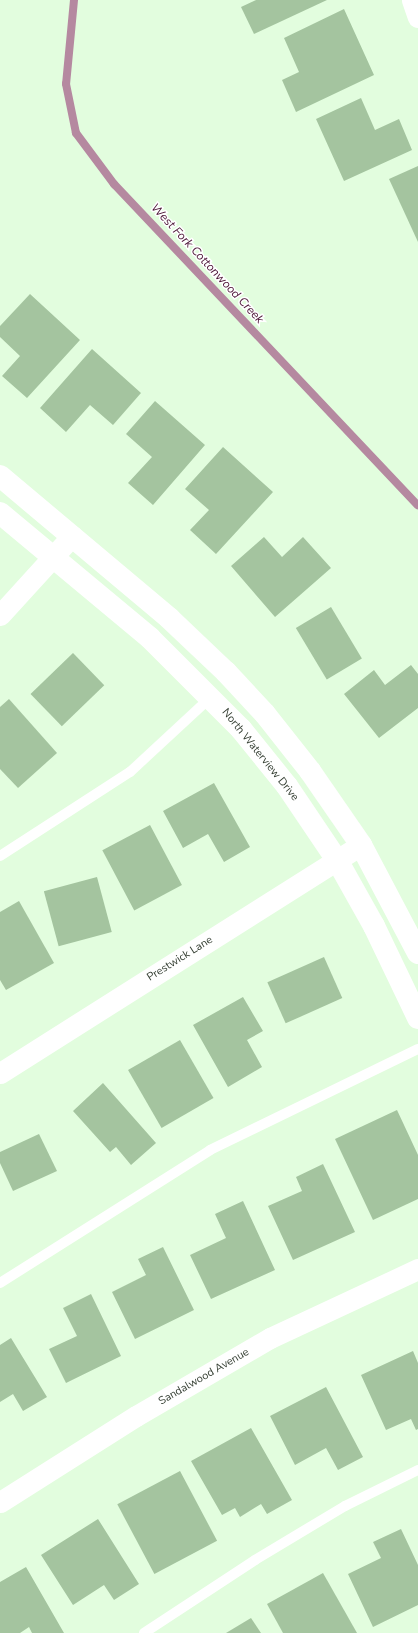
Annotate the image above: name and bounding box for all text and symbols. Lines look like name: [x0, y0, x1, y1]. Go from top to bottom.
water label: West Fork Cottonwood Creek: [148, 201, 266, 327]
street label: North Waterview Drive: [219, 706, 301, 804]
street label: Prestwick Lane: [145, 934, 215, 984]
street label: Sandalwood Avenue: [156, 1346, 252, 1408]

